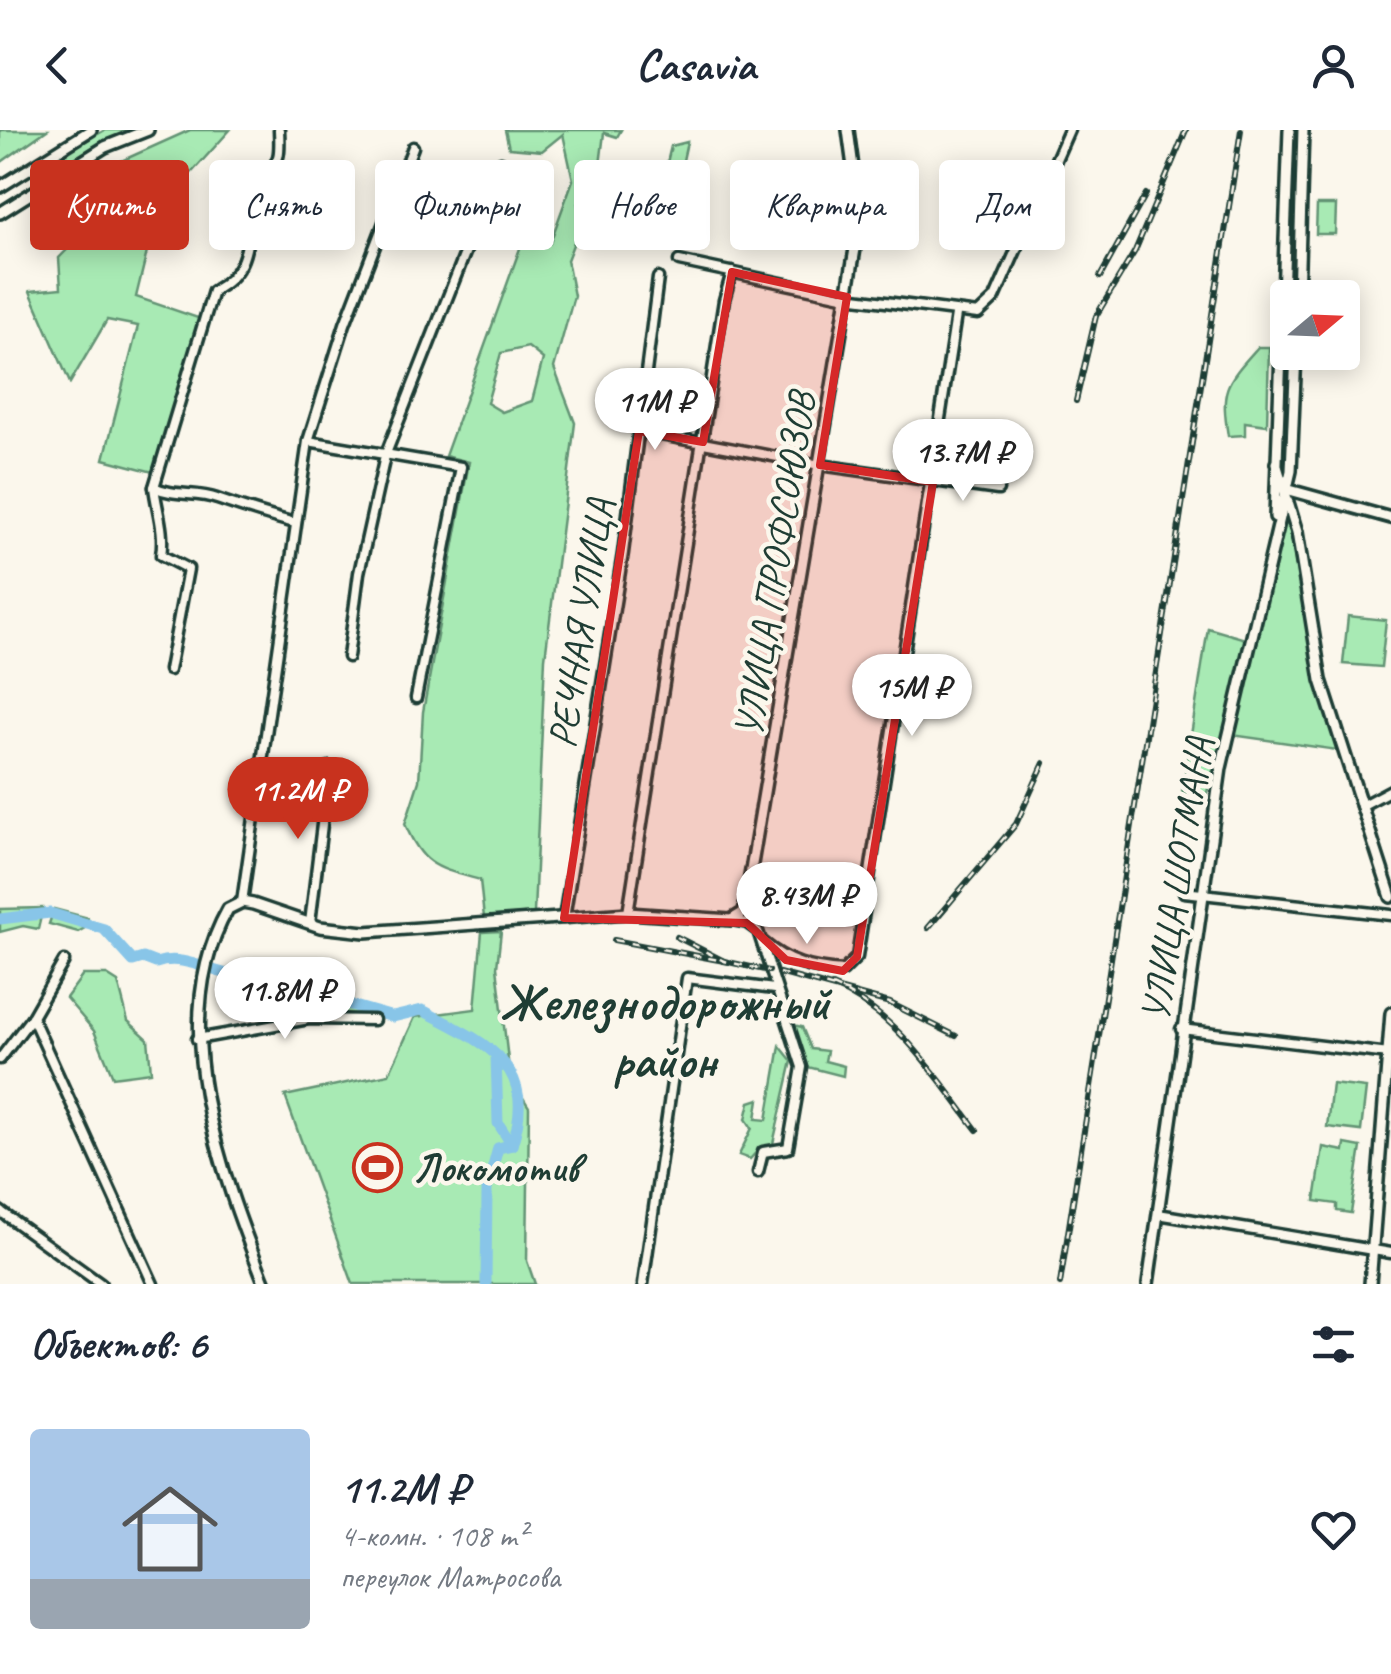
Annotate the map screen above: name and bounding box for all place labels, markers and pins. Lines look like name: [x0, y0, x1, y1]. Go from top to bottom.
pin: 11M ₽: [585, 368, 725, 453]
pin: 13.7M ₽: [871, 419, 1055, 504]
pin: 15M ₽: [842, 654, 982, 739]
pin: 11.2M ₽: [206, 757, 390, 842]
pin: 8.43M ₽: [715, 862, 899, 947]
pin: 11.8M ₽: [193, 957, 377, 1042]
sports icon: Локомотив: [352, 1141, 404, 1193]
place label: Локомотив: [413, 1143, 588, 1193]

